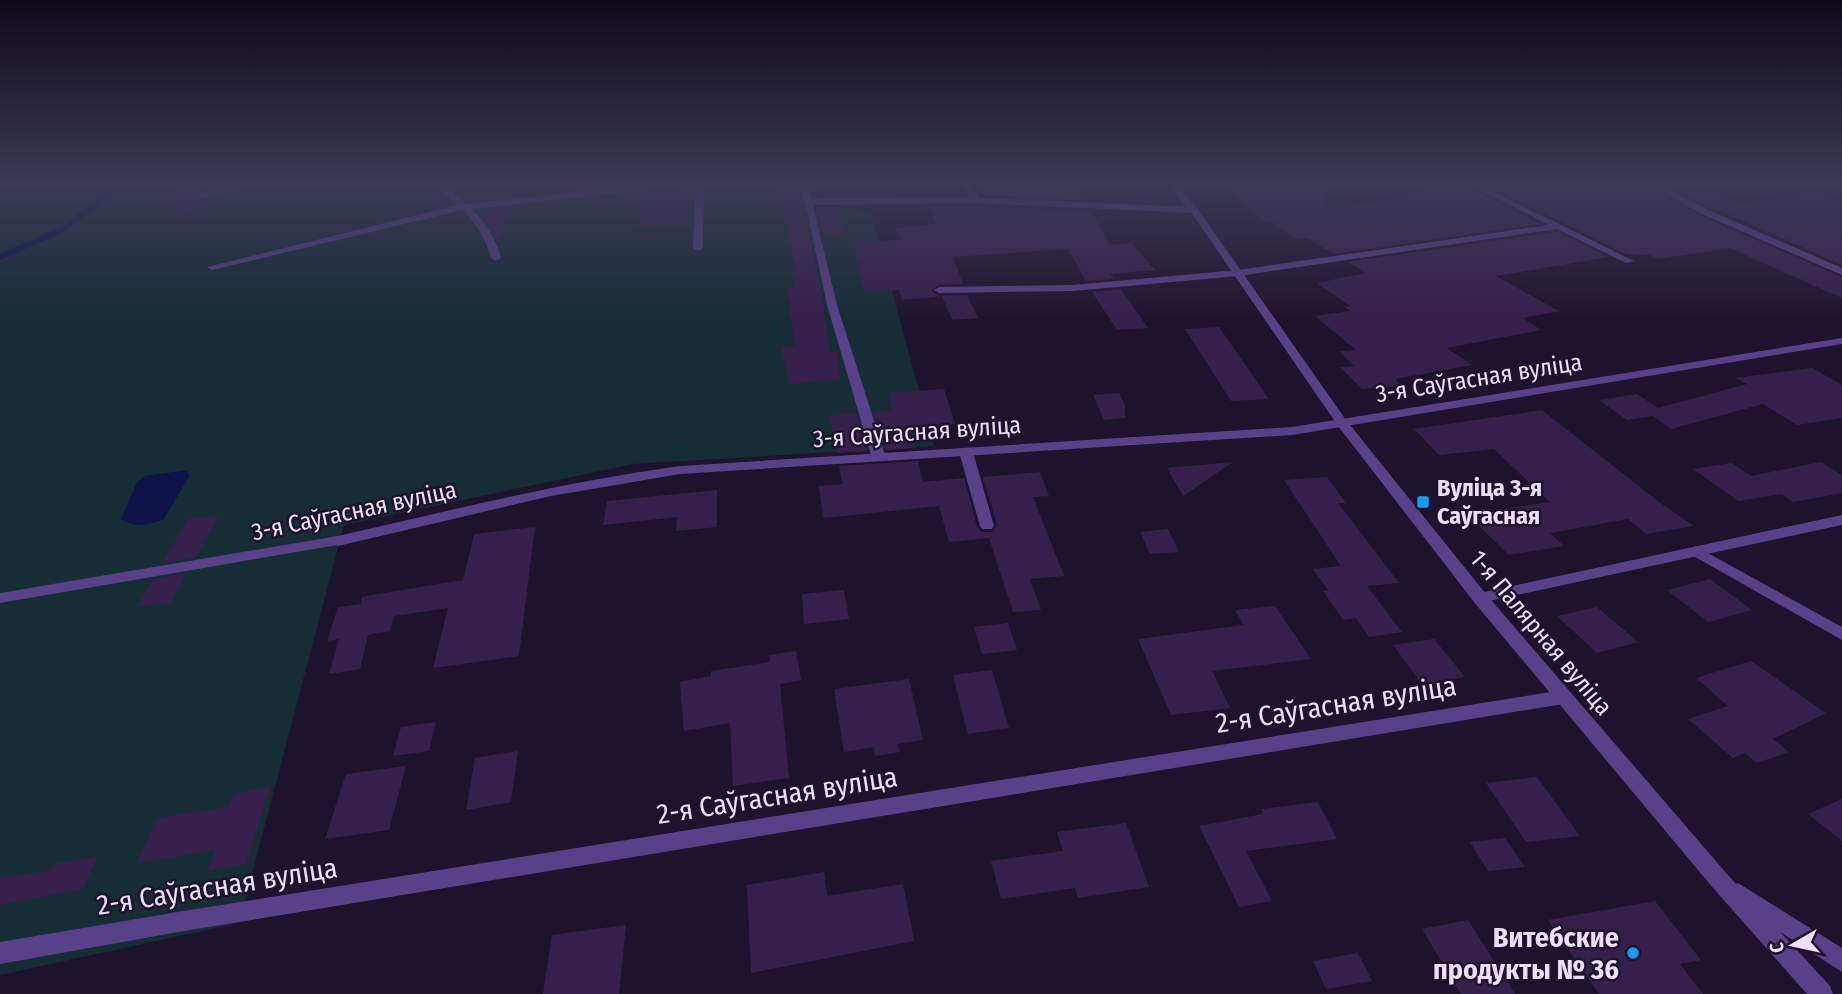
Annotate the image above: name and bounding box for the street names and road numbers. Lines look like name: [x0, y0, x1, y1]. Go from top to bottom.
street label: 3-я Саўгасная вуліца: [1374, 348, 1584, 408]
street label: 3-я Саўгасная вуліца: [812, 411, 1022, 453]
street label: 3-я Саўгасная вуліца: [249, 476, 459, 546]
street label: 1-я Палярная вуліца: [1464, 545, 1618, 721]
street label: 2-я Саўгасная вуліца: [1213, 669, 1459, 740]
street label: 2-я Саўгасная вуліца: [654, 760, 900, 831]
street label: 2-я Саўгасная вуліца: [94, 851, 340, 922]

